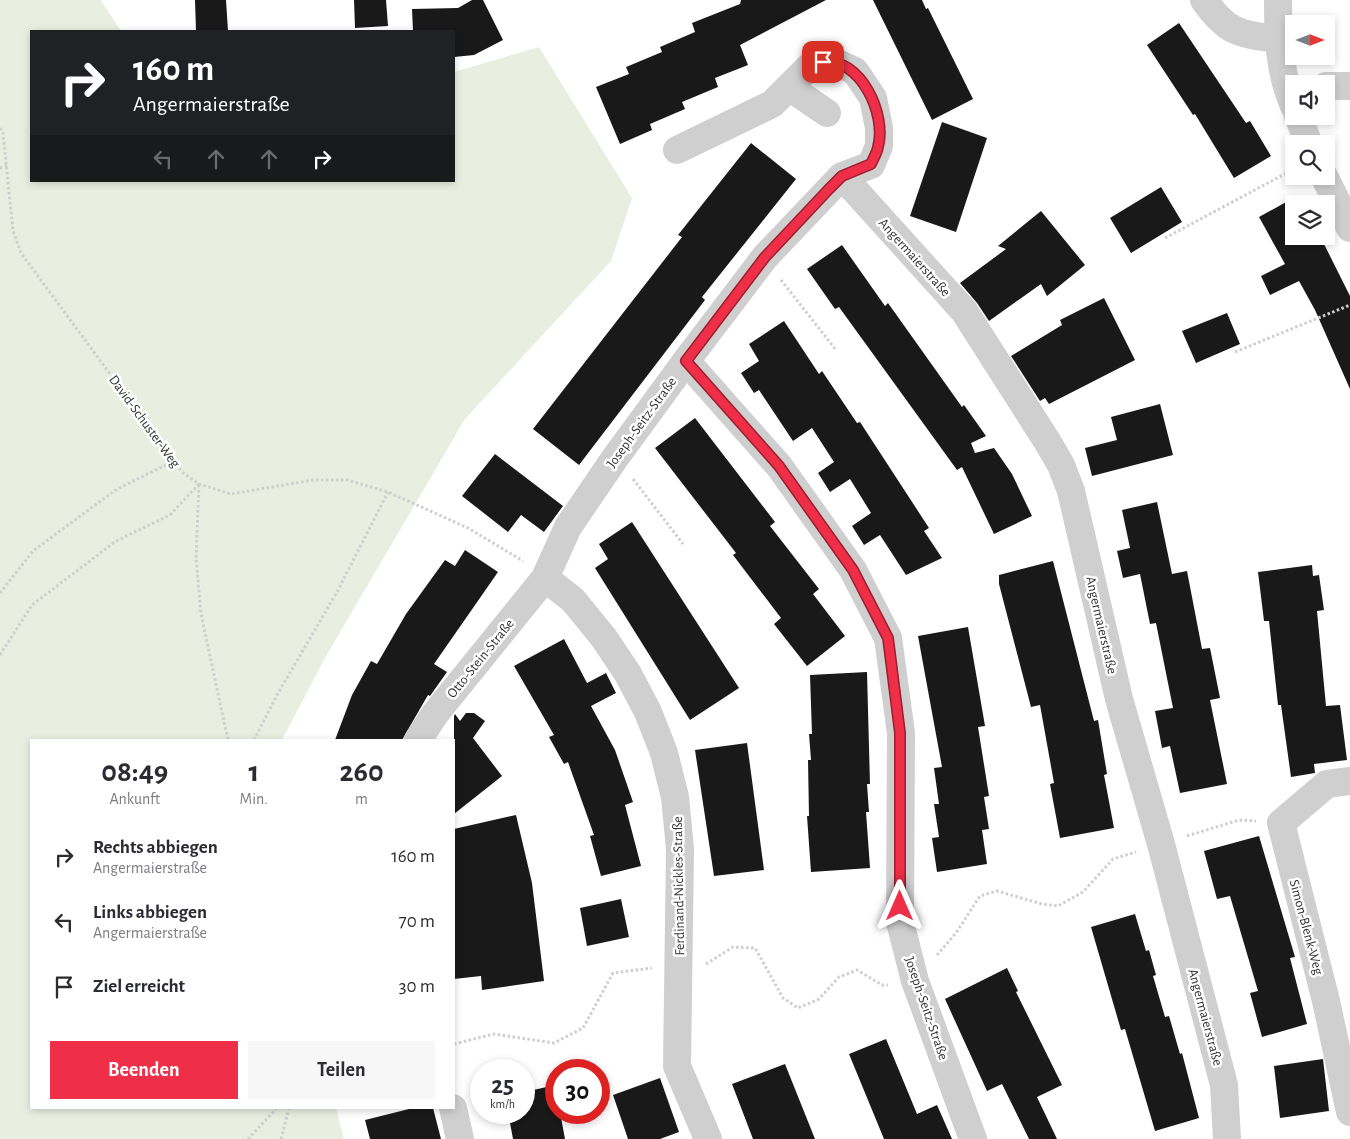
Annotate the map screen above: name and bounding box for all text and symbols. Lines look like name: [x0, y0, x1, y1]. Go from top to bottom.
north arrow: [1285, 15, 1335, 65]
map controls: [1285, 15, 1335, 245]
pin: [802, 41, 844, 83]
icon: arrive: [809, 48, 837, 76]
icon: right: [50, 50, 115, 115]
text: 160 m: [133, 52, 214, 87]
button: sound: [1285, 75, 1335, 125]
text: Angermaierstraße: [133, 93, 290, 115]
button: search: [1285, 135, 1335, 185]
icon: left: [149, 145, 177, 173]
icon: ahead: [202, 145, 230, 173]
icon: ahead: [255, 145, 283, 173]
icon: right: [308, 145, 336, 173]
button: layers: [1285, 195, 1335, 245]
street label: Angermaierstraße: [876, 216, 953, 299]
street label: David-Schuster-Weg: [106, 373, 182, 471]
street label: Joseph-Seitz-Straße: [604, 375, 679, 470]
street label: Angermaierstraße: [1083, 575, 1119, 675]
street label: Otto-Stein-Straße: [445, 616, 517, 701]
text: 08:49: [101, 757, 168, 787]
text: 1: [248, 757, 259, 787]
text: 260: [339, 757, 384, 787]
text: Ankunft: [109, 791, 160, 807]
text: Min.: [240, 791, 268, 807]
text: m: [355, 791, 368, 807]
street label: Ferdinand-Nickles-Straße: [671, 816, 687, 956]
text: Rechts abbiegen: [93, 838, 218, 857]
icon: right: [50, 843, 78, 871]
text: 160 m: [391, 847, 435, 866]
text: Angermaierstraße: [93, 860, 207, 876]
street label: Simon-Blenk-Weg: [1287, 878, 1326, 976]
position arrow: [873, 879, 925, 931]
text: Links abbiegen: [93, 903, 207, 922]
icon: left: [50, 908, 78, 936]
text: 70 m: [399, 912, 435, 931]
text: Angermaierstraße: [93, 925, 207, 941]
street label: Joseph-Seitz-Straße: [902, 955, 950, 1062]
street label: Angermaierstraße: [1185, 967, 1225, 1067]
icon: arrive: [50, 973, 78, 1001]
text: Ziel erreicht: [93, 977, 185, 996]
text: 30 m: [399, 977, 435, 996]
button: Beenden: [50, 1041, 238, 1099]
button: Teilen: [248, 1041, 435, 1099]
speed limit sign: 30: [545, 1059, 610, 1124]
text: 25: [491, 1073, 514, 1098]
text: km/h: [490, 1098, 515, 1110]

